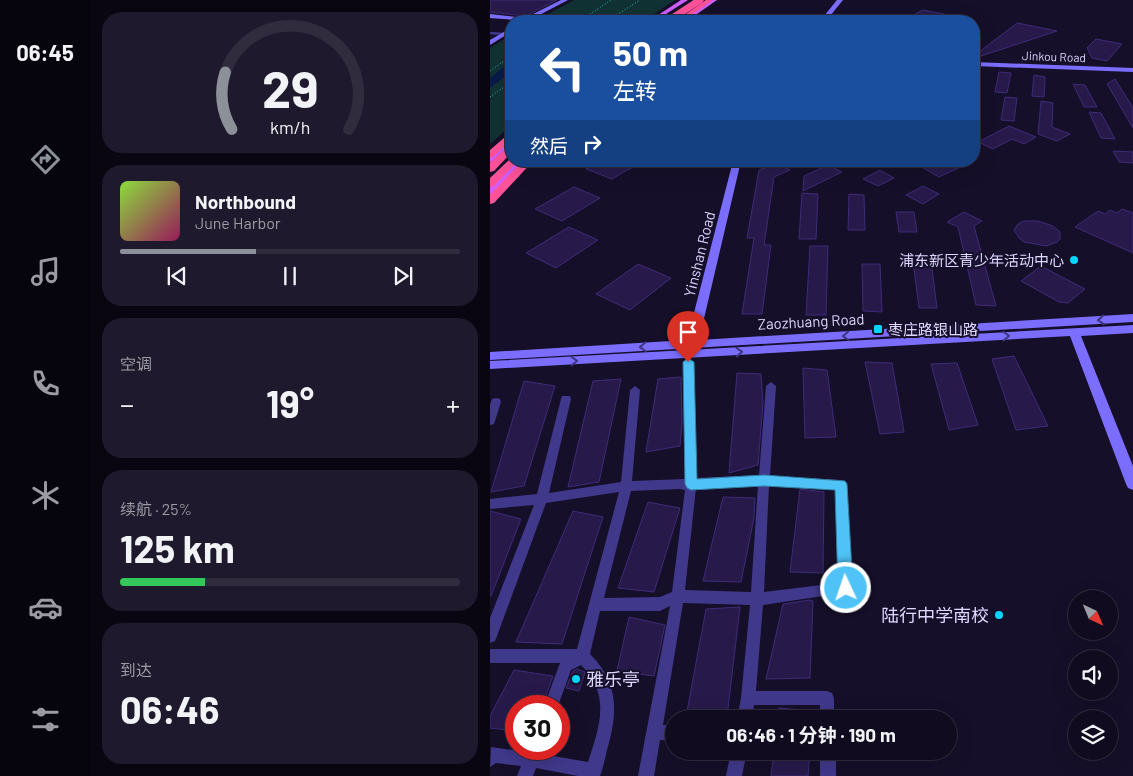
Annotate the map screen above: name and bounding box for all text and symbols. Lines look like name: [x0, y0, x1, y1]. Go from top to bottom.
text: 50 m: [613, 31, 688, 73]
icon: left: [530, 35, 595, 100]
text: 06:45: [16, 39, 74, 65]
street label: Jinkou Road: [1022, 48, 1086, 64]
text: 29: [262, 56, 318, 118]
text: 左转: [613, 77, 657, 103]
text: km/h: [270, 116, 310, 138]
icon: right: [578, 130, 606, 158]
text: 然后: [530, 134, 568, 157]
icon: directions: [28, 142, 63, 177]
text: Northbound: [195, 190, 296, 213]
street label: Yinshan Road: [680, 209, 718, 299]
text: June Harbor: [195, 213, 281, 232]
place label: 浦东新区青少年活动中心: [899, 251, 1064, 269]
icon: music: [28, 254, 63, 289]
marker: 浦东新区青少年活动中心: [1068, 254, 1080, 266]
icon: previous: [163, 262, 191, 290]
icon: pause: [276, 262, 304, 290]
icon: next: [389, 262, 417, 290]
street label: Zaozhuang Road: [757, 309, 865, 333]
pin: [667, 311, 709, 362]
one-way arrow: [1097, 315, 1105, 326]
icon: arrive: [674, 318, 702, 346]
place label: 枣庄路银山路: [888, 320, 978, 338]
marker: 枣庄路银山路: [872, 323, 884, 335]
one-way arrow: [842, 330, 850, 341]
one-way arrow: [1002, 331, 1010, 342]
one-way arrow: [639, 341, 647, 352]
one-way arrow: [735, 346, 743, 357]
text: 空调: [120, 354, 152, 373]
one-way arrow: [570, 355, 578, 366]
icon: phone: [28, 366, 63, 401]
text: 19°: [266, 380, 314, 426]
text: −: [120, 387, 134, 421]
text: +: [446, 387, 460, 421]
icon: climate: [28, 478, 63, 513]
text: 续航 · 25%: [120, 499, 192, 518]
text: 125 km: [120, 525, 235, 571]
position arrow: [819, 561, 871, 613]
icon: car: [28, 590, 63, 625]
north arrow: [1068, 590, 1118, 640]
map controls: [1068, 590, 1118, 760]
place label: 陆行中学南校: [881, 604, 989, 626]
marker: 陆行中学南校: [993, 609, 1005, 621]
button: sound: [1068, 650, 1118, 700]
text: 到达: [120, 660, 152, 679]
place label: 雅乐亭: [586, 668, 640, 690]
marker: 雅乐亭: [570, 673, 582, 685]
text: 06:46: [120, 686, 219, 732]
speed limit sign: 30: [505, 695, 570, 760]
icon: filters: [28, 702, 63, 737]
button: layers: [1068, 710, 1118, 760]
text: 06:46 · 1 分钟 · 190 m: [726, 723, 896, 746]

